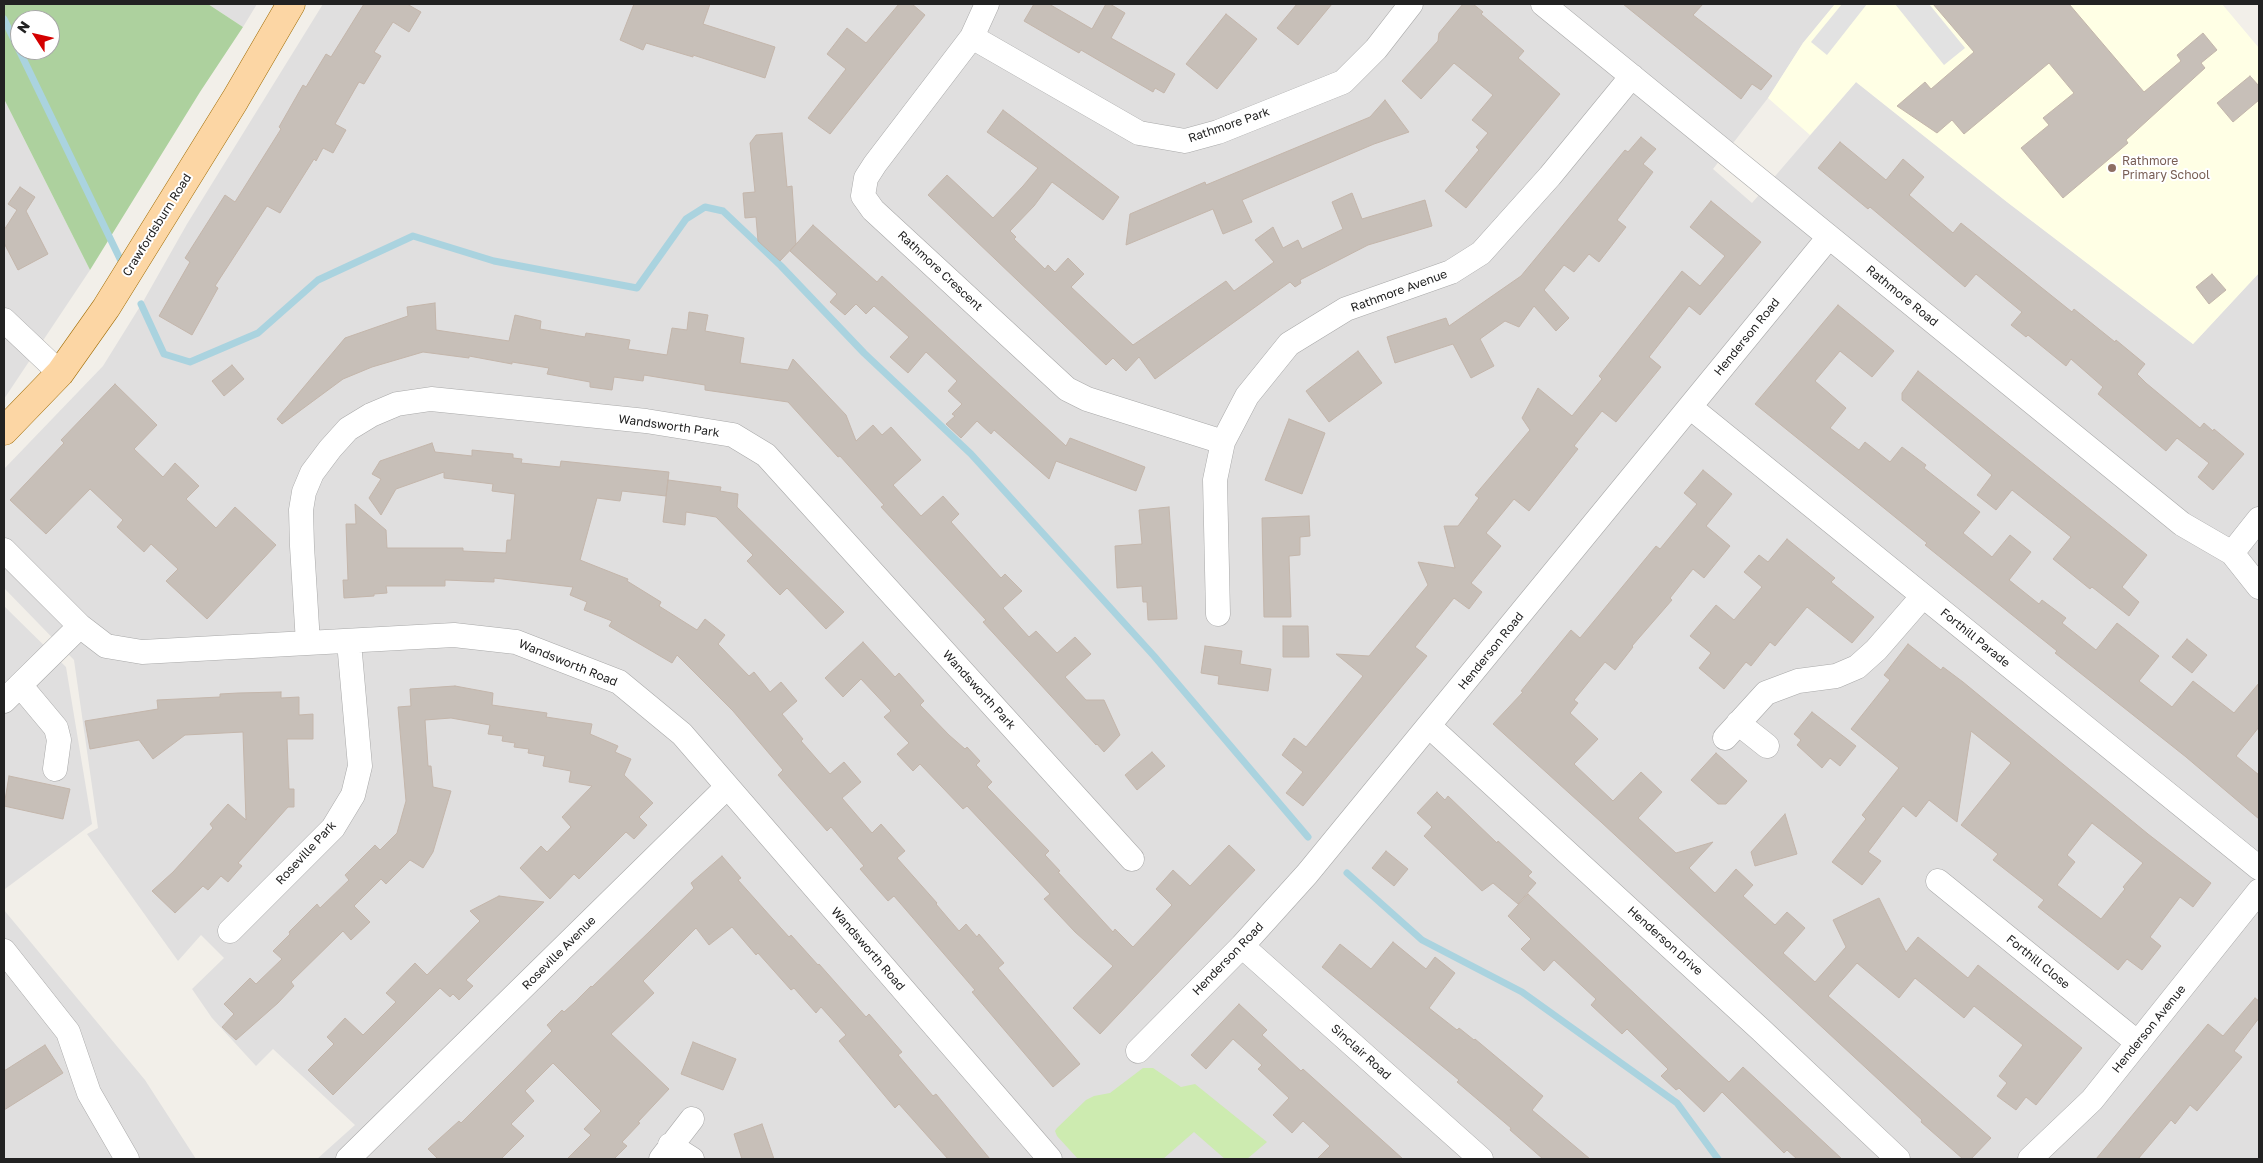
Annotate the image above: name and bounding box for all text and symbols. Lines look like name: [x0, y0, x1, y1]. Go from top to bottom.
north arrow: [10, 10, 60, 60]
text: N: [13, 17, 33, 36]
street label: Rathmore Park: [1186, 104, 1272, 146]
place label: Rathmore Primary School: [2122, 154, 2210, 182]
marker: Rathmore Primary School: [2106, 162, 2118, 174]
street label: Crawfordsburn Road: [120, 171, 194, 279]
street label: Rathmore Crescent: [895, 228, 985, 314]
street label: Rathmore Road: [1863, 263, 1941, 329]
street label: Rathmore Avenue: [1349, 267, 1449, 315]
street label: Henderson Road: [1711, 295, 1783, 379]
street label: Wandsworth Park: [618, 412, 720, 440]
street label: Forthill Parade: [1937, 606, 2013, 670]
street label: Henderson Road: [1455, 609, 1527, 693]
street label: Wandsworth Road: [517, 637, 619, 689]
street label: Wandsworth Park: [940, 647, 1018, 733]
street label: Roseville Park: [273, 818, 339, 888]
street label: Henderson Drive: [1624, 903, 1706, 979]
street label: Wandsworth Road: [828, 905, 908, 993]
street label: Roseville Avenue: [519, 913, 599, 993]
street label: Henderson Road: [1190, 920, 1266, 998]
street label: Forthill Close: [2003, 932, 2073, 992]
street label: Henderson Avenue: [2109, 982, 2189, 1076]
street label: Sinclair Road: [1328, 1021, 1394, 1083]

